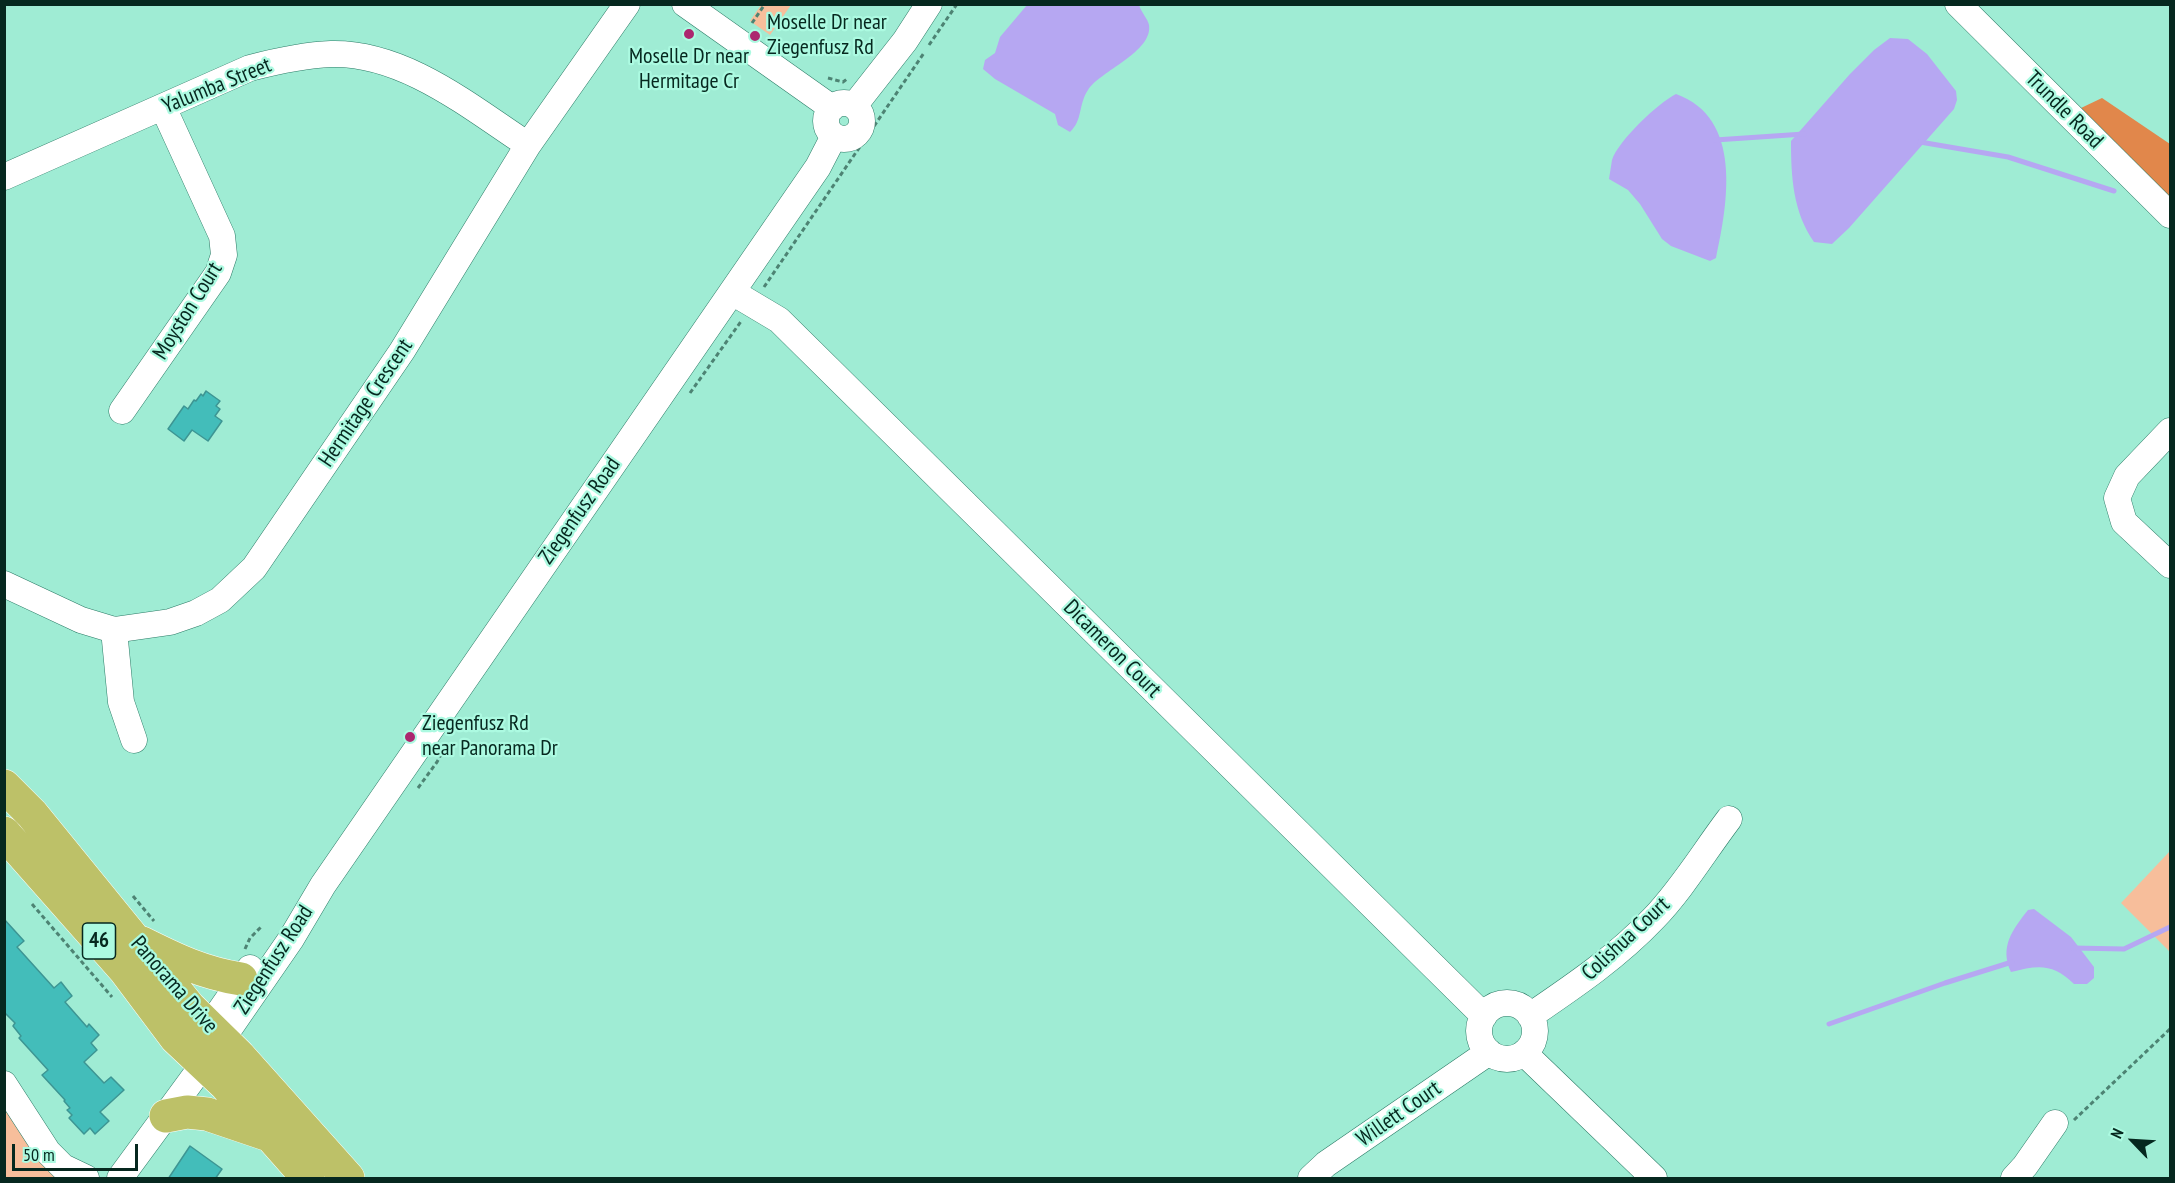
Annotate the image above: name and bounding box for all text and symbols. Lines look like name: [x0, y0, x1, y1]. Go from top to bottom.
place label: Moselle Dr near Ziegenfusz Rd: [767, 10, 887, 62]
marker: Moselle Dr near Hermitage Cr: [682, 27, 696, 41]
marker: Moselle Dr near Ziegenfusz Rd: [748, 29, 762, 43]
place label: Moselle Dr near Hermitage Cr: [629, 44, 749, 96]
street label: Yalumba Street: [159, 52, 275, 120]
street label: Trundle Road: [2020, 66, 2108, 154]
street label: Moyston Court: [148, 257, 228, 365]
street label: Hermitage Crescent: [313, 334, 419, 472]
street label: Ziegenfusz Road: [534, 453, 626, 569]
street label: Dicameron Court: [1058, 595, 1166, 703]
place label: Ziegenfusz Rd near Panorama Dr: [422, 711, 558, 762]
marker: Ziegenfusz Rd near Panorama Dr: [403, 730, 417, 744]
street label: Colishua Court: [1577, 892, 1675, 986]
street label: Ziegenfusz Road: [229, 901, 319, 1019]
road number: 46: [82, 923, 116, 959]
street label: Panorama Drive: [125, 931, 223, 1039]
street label: Willett Court: [1352, 1075, 1446, 1153]
north arrow: [2103, 1111, 2163, 1171]
text: N: [2106, 1125, 2128, 1142]
scale bar: [15, 1132, 141, 1170]
text: 50 m: [23, 1143, 55, 1166]

